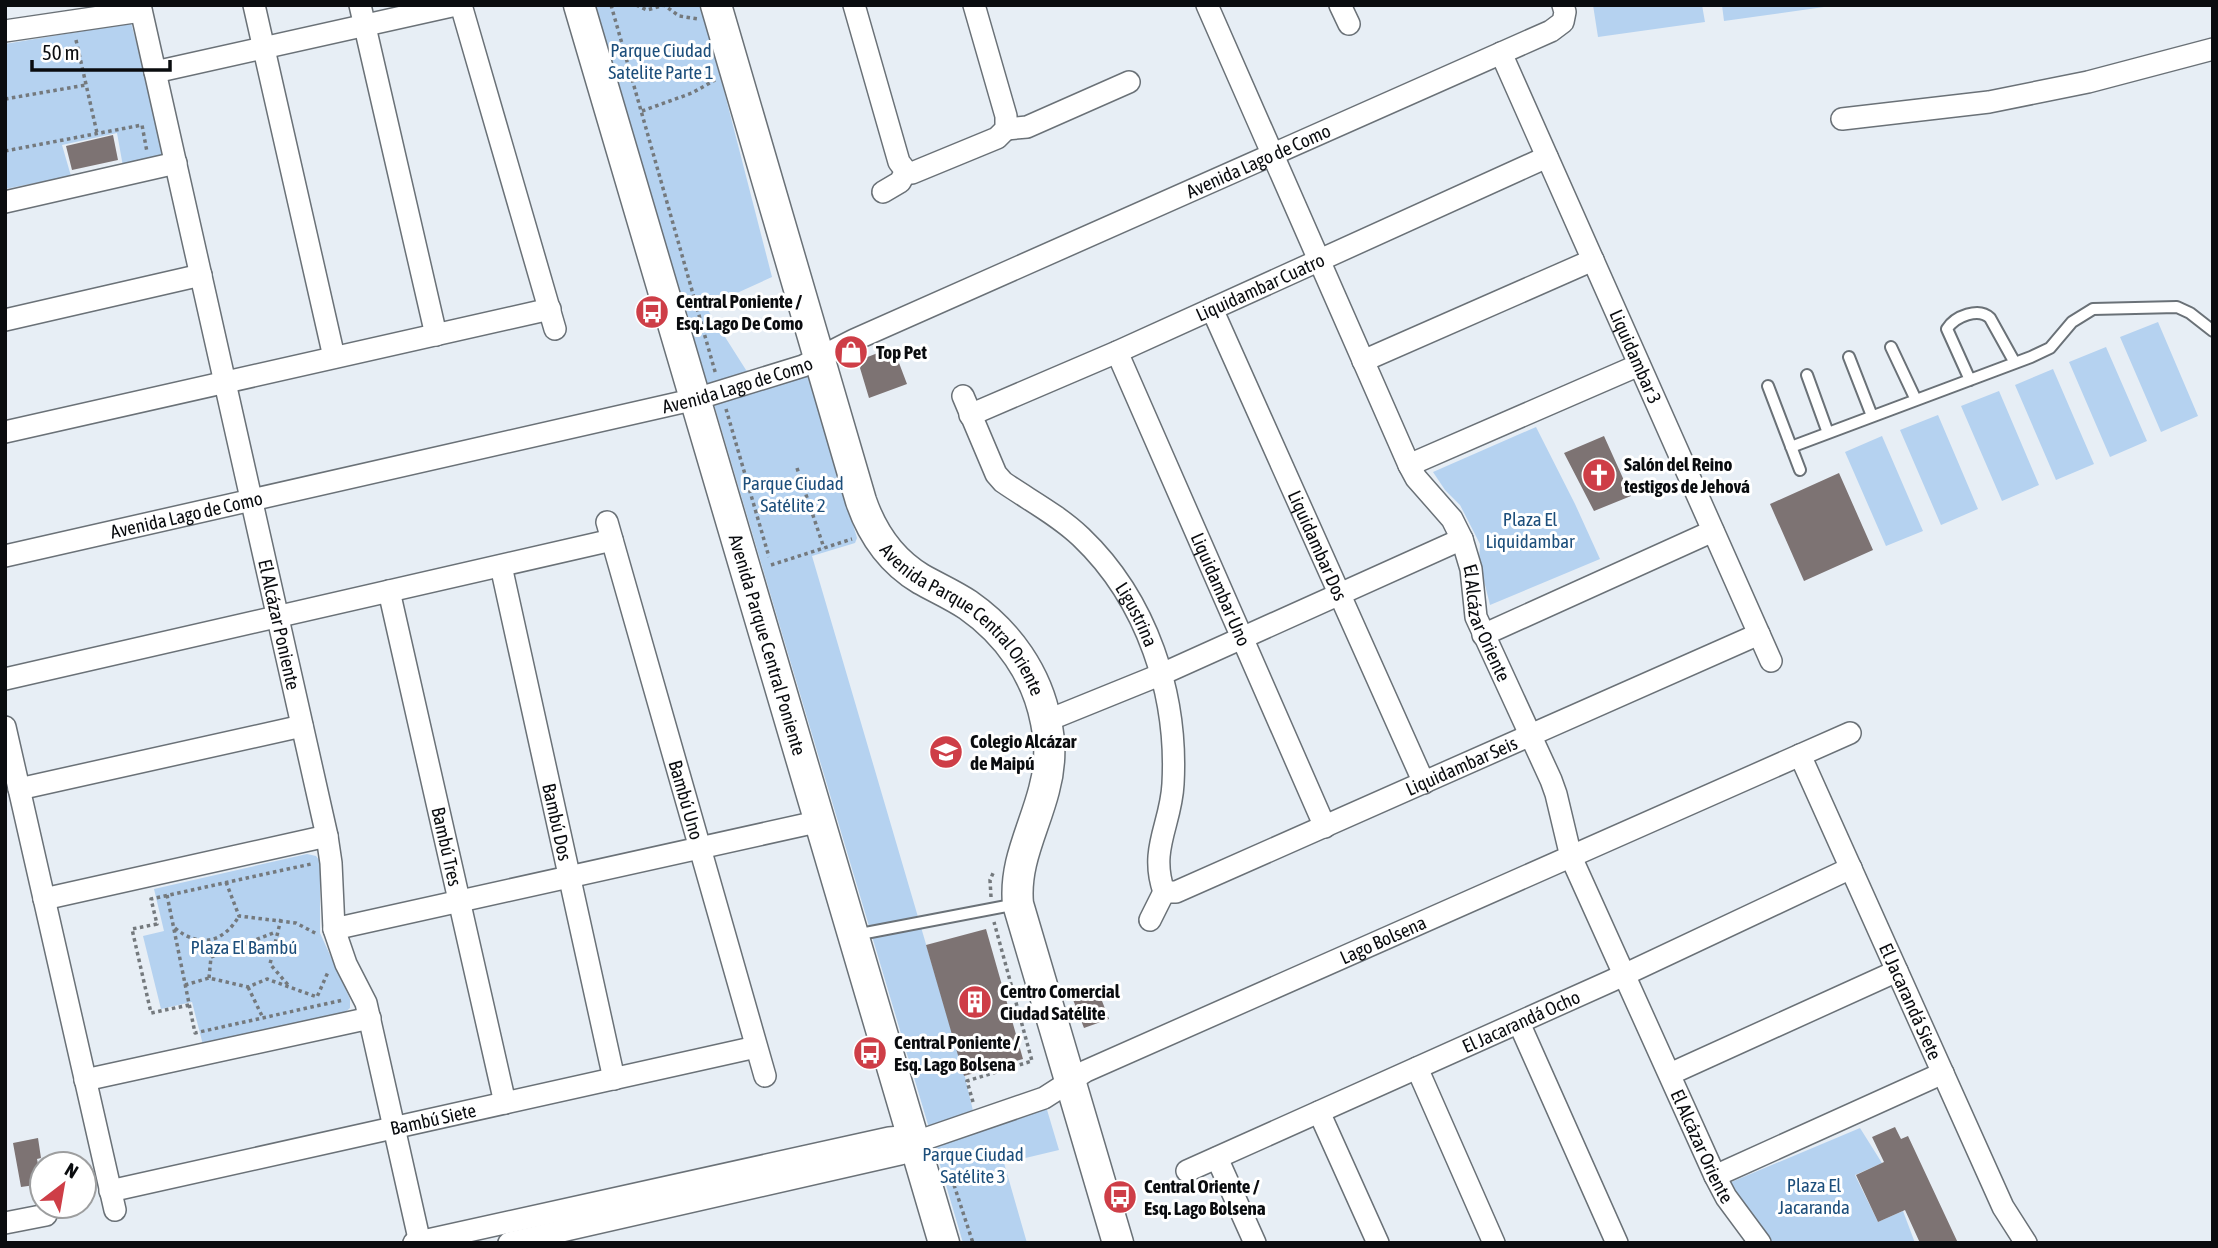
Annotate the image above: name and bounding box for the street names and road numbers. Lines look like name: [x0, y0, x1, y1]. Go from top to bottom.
street label: Avenida Lago de Como: [1183, 119, 1334, 202]
street label: Liquidambar Cuatro: [1192, 248, 1328, 326]
street label: Liquidambar 3: [1605, 306, 1666, 407]
street label: Avenida Lago de Como: [660, 352, 816, 417]
street label: Avenida Lago de Como: [108, 487, 265, 543]
street label: Liquidambar Dos: [1284, 487, 1352, 604]
street label: Liquidambar Uno: [1186, 529, 1255, 649]
street label: Avenida Parque Central Poniente: [725, 532, 811, 758]
street label: Avenida Parque Central Oriente: [876, 539, 1049, 698]
street label: El Alcázar Poniente: [254, 557, 305, 692]
street label: El Alcázar Oriente: [1459, 561, 1515, 685]
street label: Ligustrina: [1111, 578, 1162, 650]
street label: Liquidambar Seis: [1402, 731, 1521, 800]
street label: Bambú Uno: [664, 758, 708, 842]
street label: Bambú Dos: [538, 781, 577, 863]
street label: Bambú Tres: [427, 805, 467, 888]
street label: Lago Bolsena: [1336, 911, 1429, 968]
street label: El Jacarandá Siete: [1875, 940, 1946, 1063]
street label: El Jacarandá Ocho: [1459, 985, 1583, 1057]
street label: El Alcázar Oriente: [1666, 1086, 1738, 1207]
street label: Bambú Siete: [388, 1099, 478, 1139]

